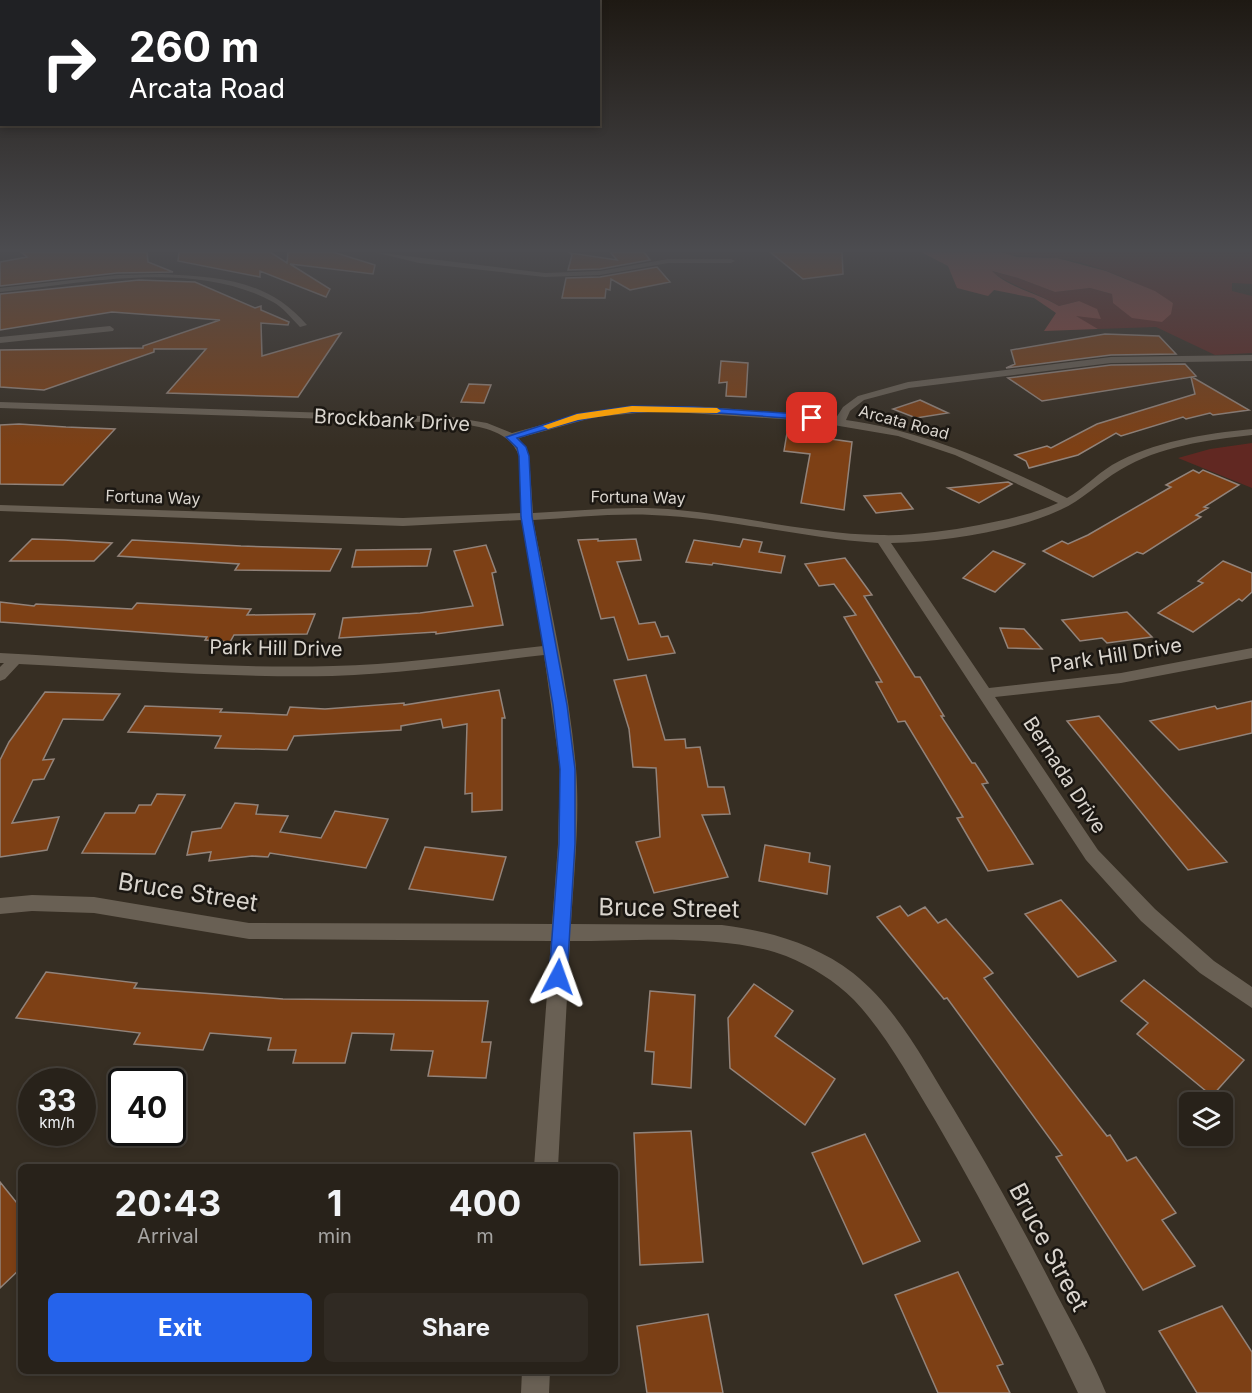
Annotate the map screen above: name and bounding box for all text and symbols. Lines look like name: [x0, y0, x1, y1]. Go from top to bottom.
text: 260 m: [129, 21, 259, 72]
icon: right: [30, 24, 108, 102]
text: Arcata Road: [129, 72, 285, 105]
pin: [786, 392, 837, 443]
street label: Arcata Road: [857, 400, 951, 444]
icon: arrive: [795, 401, 828, 434]
street label: Brockbank Drive: [313, 404, 471, 436]
street label: Fortuna Way: [105, 485, 201, 509]
street label: Fortuna Way: [590, 486, 686, 508]
street label: Park Hill Drive: [1048, 633, 1184, 677]
street label: Park Hill Drive: [209, 635, 343, 661]
street label: Bernada Drive: [1018, 712, 1112, 838]
street label: Bruce Street: [116, 867, 260, 917]
street label: Bruce Street: [598, 892, 740, 924]
position arrow: [526, 945, 590, 1009]
speed limit sign: 40: [108, 1068, 186, 1146]
text: 33: [38, 1082, 76, 1118]
map controls: [1179, 1092, 1233, 1146]
button: layers: [1179, 1092, 1233, 1146]
text: km/h: [39, 1113, 75, 1132]
street label: Bruce Street: [1003, 1178, 1095, 1316]
text: 20:43: [115, 1181, 221, 1225]
text: 1: [327, 1181, 343, 1225]
text: 400: [448, 1181, 521, 1225]
text: Arrival: [137, 1224, 199, 1248]
text: min: [318, 1224, 352, 1248]
text: m: [476, 1224, 494, 1248]
button: Exit: [48, 1293, 312, 1362]
button: Share: [324, 1293, 588, 1362]

